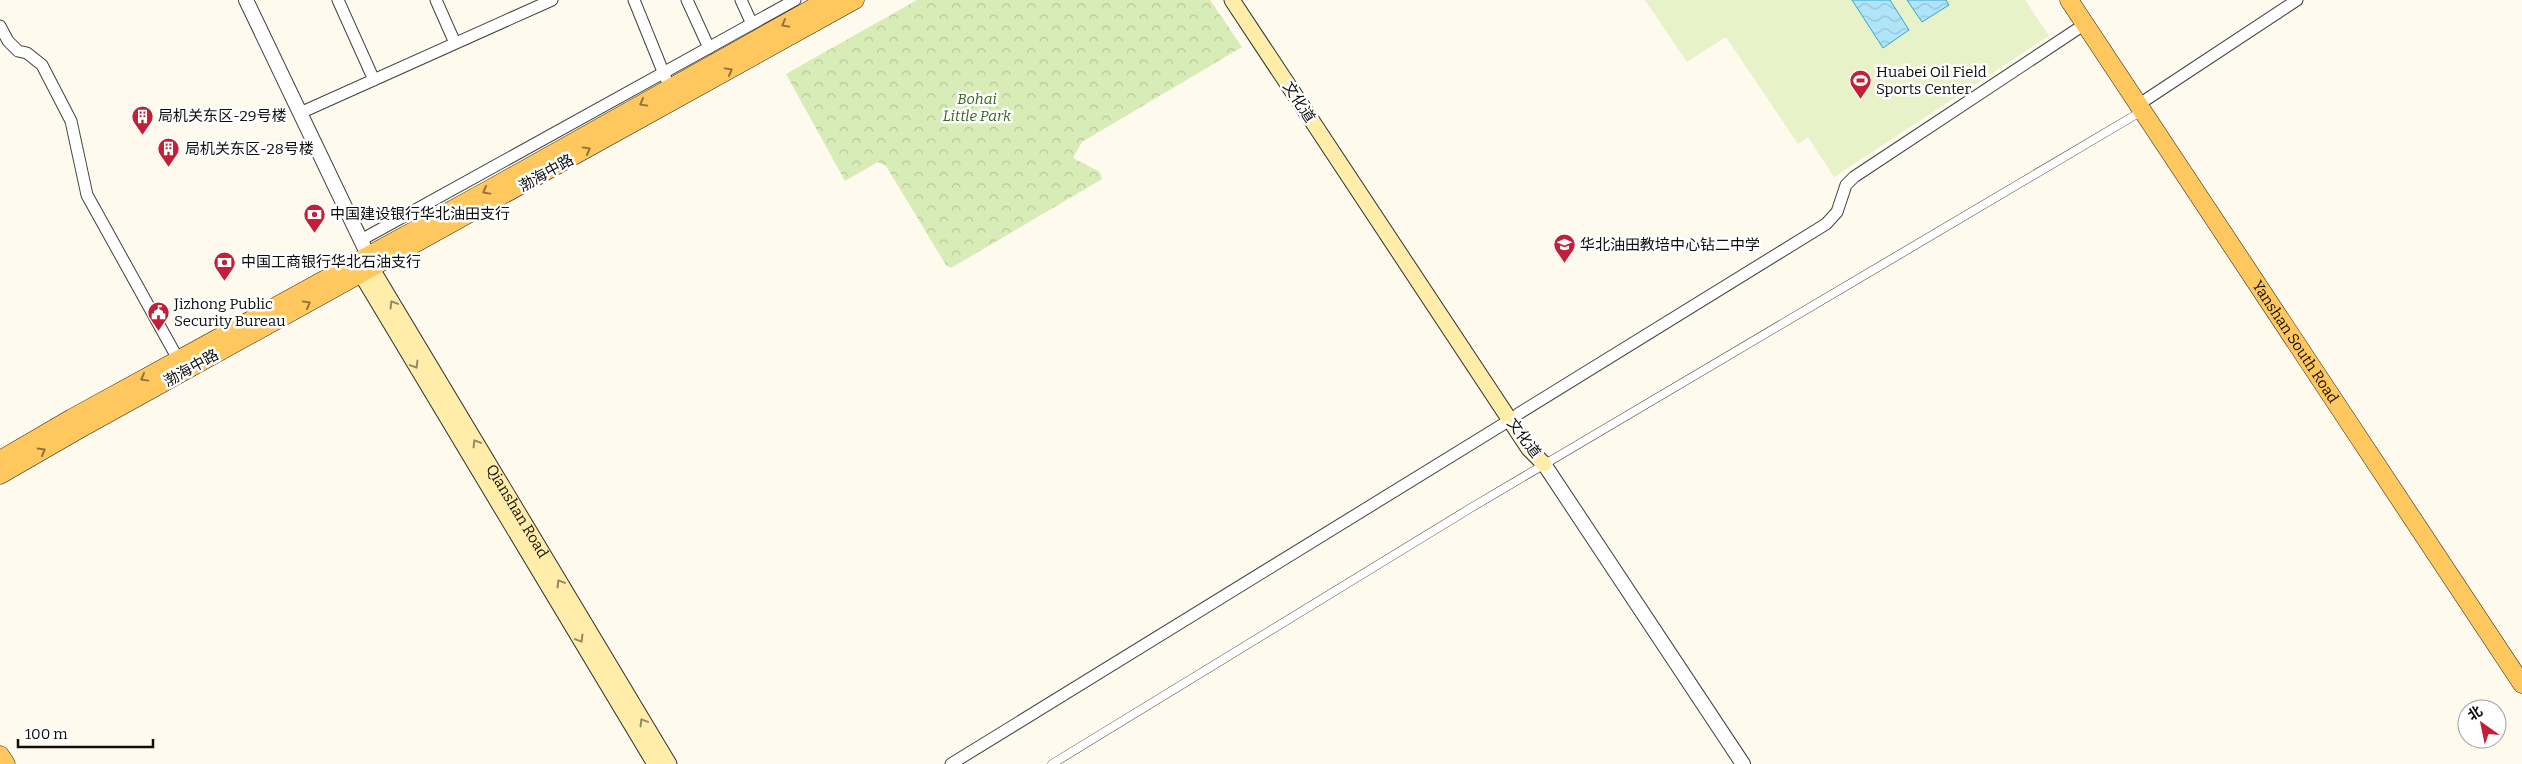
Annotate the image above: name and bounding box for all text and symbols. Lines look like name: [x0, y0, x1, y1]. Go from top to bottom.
one-way arrow: [781, 18, 790, 28]
place label: Huabei Oil Field Sports Center: [1876, 63, 1987, 98]
one-way arrow: [723, 67, 732, 77]
sports icon: Huabei Oil Field Sports Center: [1848, 69, 1872, 100]
street label: 文化道: [1279, 78, 1319, 126]
park label: Bohai Little Park: [943, 90, 1012, 125]
one-way arrow: [639, 97, 648, 107]
building icon: 局机关东区-29号楼: [130, 104, 154, 135]
place label: 局机关东区-29号楼: [158, 107, 287, 125]
building icon: 局机关东区-28号楼: [157, 137, 181, 168]
place label: 局机关东区-28号楼: [185, 140, 314, 158]
one-way arrow: [582, 146, 591, 156]
street label: 渤海中路: [515, 151, 577, 195]
one-way arrow: [482, 185, 491, 195]
bank icon: 中国建设银行华北油田支行: [302, 202, 326, 233]
place label: 中国建设银行华北油田支行: [330, 205, 510, 223]
school or university icon: 华北油田教培中心钻二中学: [1552, 233, 1576, 264]
place label: 华北油田教培中心钻二中学: [1580, 236, 1760, 254]
bank icon: 中国工商银行华北石油支行: [213, 250, 237, 281]
place label: 中国工商银行华北石油支行: [241, 253, 421, 271]
street label: Yanshan South Road: [2248, 277, 2342, 406]
place label: Jizhong Public Security Bureau: [173, 295, 286, 330]
public building icon: Jizhong Public Security Bureau: [146, 301, 170, 332]
one-way arrow: [301, 301, 310, 311]
one-way arrow: [389, 301, 399, 310]
street label: 渤海中路: [160, 346, 222, 390]
one-way arrow: [409, 359, 419, 368]
one-way arrow: [140, 372, 149, 382]
street label: 文化道: [1503, 415, 1545, 461]
one-way arrow: [473, 440, 483, 449]
one-way arrow: [37, 447, 46, 457]
street label: Qianshan Road: [482, 461, 552, 561]
one-way arrow: [556, 579, 566, 588]
one-way arrow: [573, 634, 583, 643]
north arrow: [2457, 699, 2507, 749]
text: 北: [2465, 703, 2486, 724]
scale bar: [18, 716, 152, 748]
one-way arrow: [640, 719, 650, 728]
text: 100 m: [25, 725, 68, 743]

